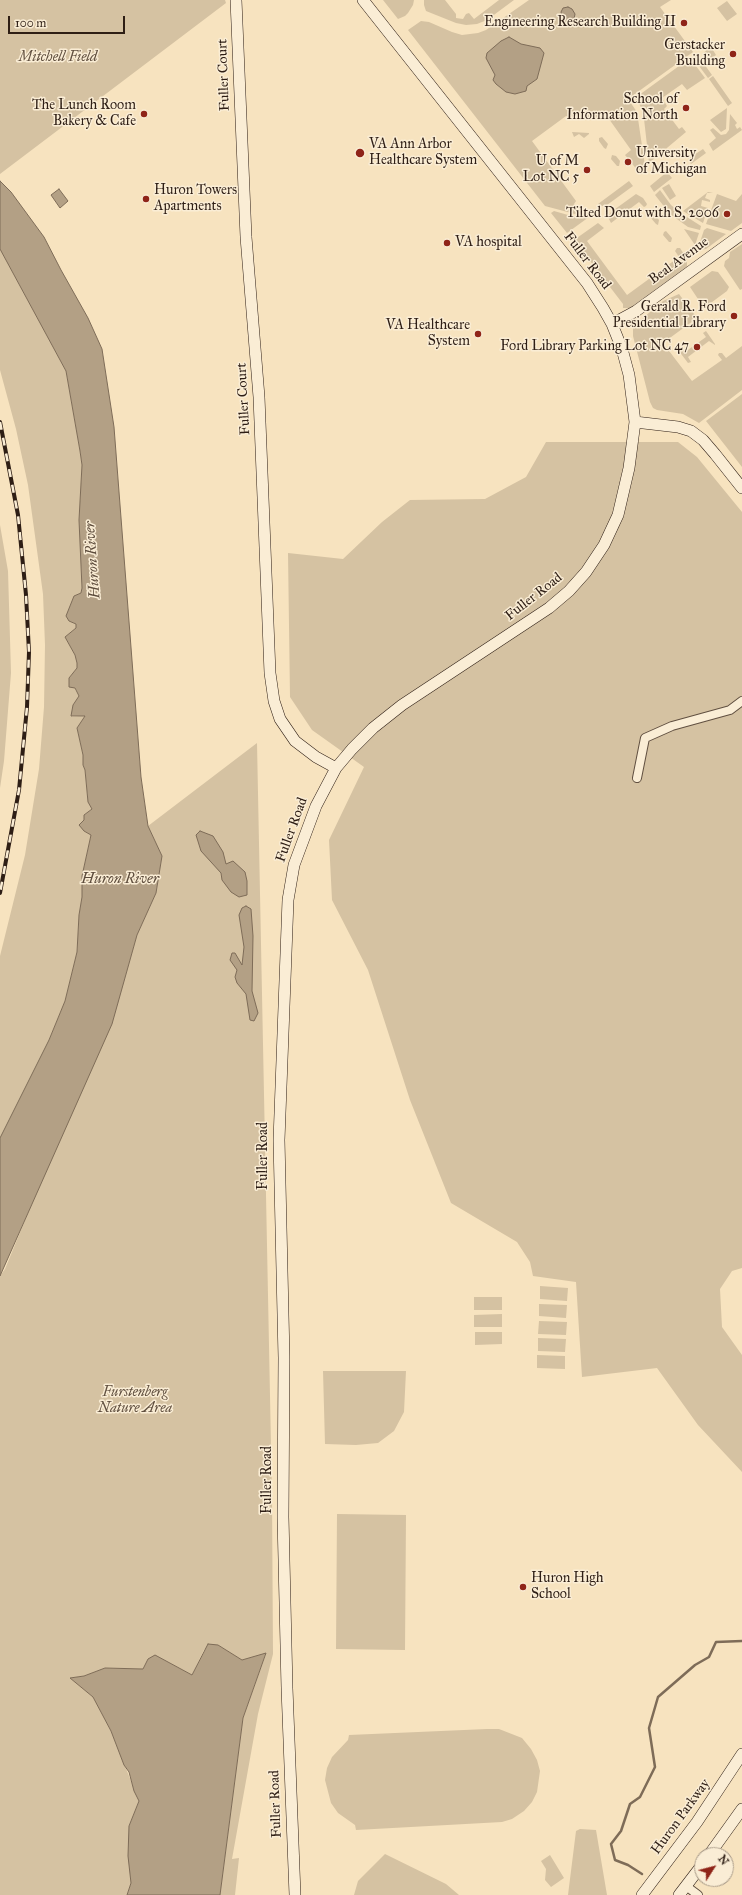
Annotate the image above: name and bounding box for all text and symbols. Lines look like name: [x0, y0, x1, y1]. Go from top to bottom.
scale bar: [10, 8, 127, 34]
place label: Engineering Research Building II: [484, 15, 676, 31]
text: 100 m: [15, 16, 46, 30]
marker: Engineering Research Building II: [679, 18, 689, 28]
place label: Gerstacker Building: [664, 38, 725, 70]
street label: Fuller Court: [214, 39, 234, 111]
marker: Gerstacker Building: [728, 49, 738, 59]
park label: Mitchell Field: [19, 50, 97, 66]
place label: School of Information North: [567, 92, 678, 124]
place label: The Lunch Room Bakery & Cafe: [32, 98, 136, 130]
marker: School of Information North: [681, 103, 691, 113]
marker: The Lunch Room Bakery & Cafe: [139, 109, 149, 119]
place label: VA Ann Arbor Healthcare System: [369, 137, 477, 170]
place label: University of Michigan: [636, 146, 707, 178]
marker: VA Ann Arbor Healthcare System: [354, 147, 366, 159]
place label: U of M Lot NC 5: [523, 154, 579, 186]
marker: University of Michigan: [623, 157, 633, 167]
marker: U of M Lot NC 5: [582, 165, 592, 175]
place label: Huron Towers Apartments: [154, 183, 237, 216]
marker: Huron Towers Apartments: [141, 194, 151, 204]
place label: Tilted Donut with S, 2006: [566, 206, 719, 222]
marker: Tilted Donut with S, 2006: [722, 209, 732, 219]
street label: Fuller Road: [560, 229, 614, 293]
street label: Beal Avenue: [646, 234, 712, 288]
place label: VA hospital: [455, 235, 522, 251]
marker: VA hospital: [442, 238, 452, 248]
place label: Gerald R. Ford Presidential Library: [612, 300, 726, 332]
marker: Gerald R. Ford Presidential Library: [729, 311, 739, 321]
place label: VA Healthcare System: [386, 318, 470, 350]
marker: VA Healthcare System: [473, 329, 483, 339]
place label: Ford Library Parking Lot NC 47: [500, 339, 689, 355]
marker: Ford Library Parking Lot NC 47: [692, 342, 702, 352]
street label: Fuller Court: [234, 362, 254, 436]
water label: Huron River: [81, 521, 105, 599]
street label: Fuller Road: [502, 569, 566, 625]
street label: Fuller Road: [272, 795, 312, 865]
water label: Huron River: [81, 870, 159, 888]
street label: Fuller Road: [256, 1122, 272, 1190]
park label: Furstenberg Nature Area: [98, 1385, 172, 1418]
street label: Fuller Road: [260, 1446, 276, 1514]
place label: Huron High School: [531, 1571, 604, 1604]
marker: Huron High School: [518, 1582, 528, 1592]
street label: Fuller Road: [266, 1770, 286, 1838]
street label: Huron Parkway: [648, 1776, 714, 1858]
north arrow: [694, 1847, 734, 1887]
text: N: [715, 1853, 731, 1868]

